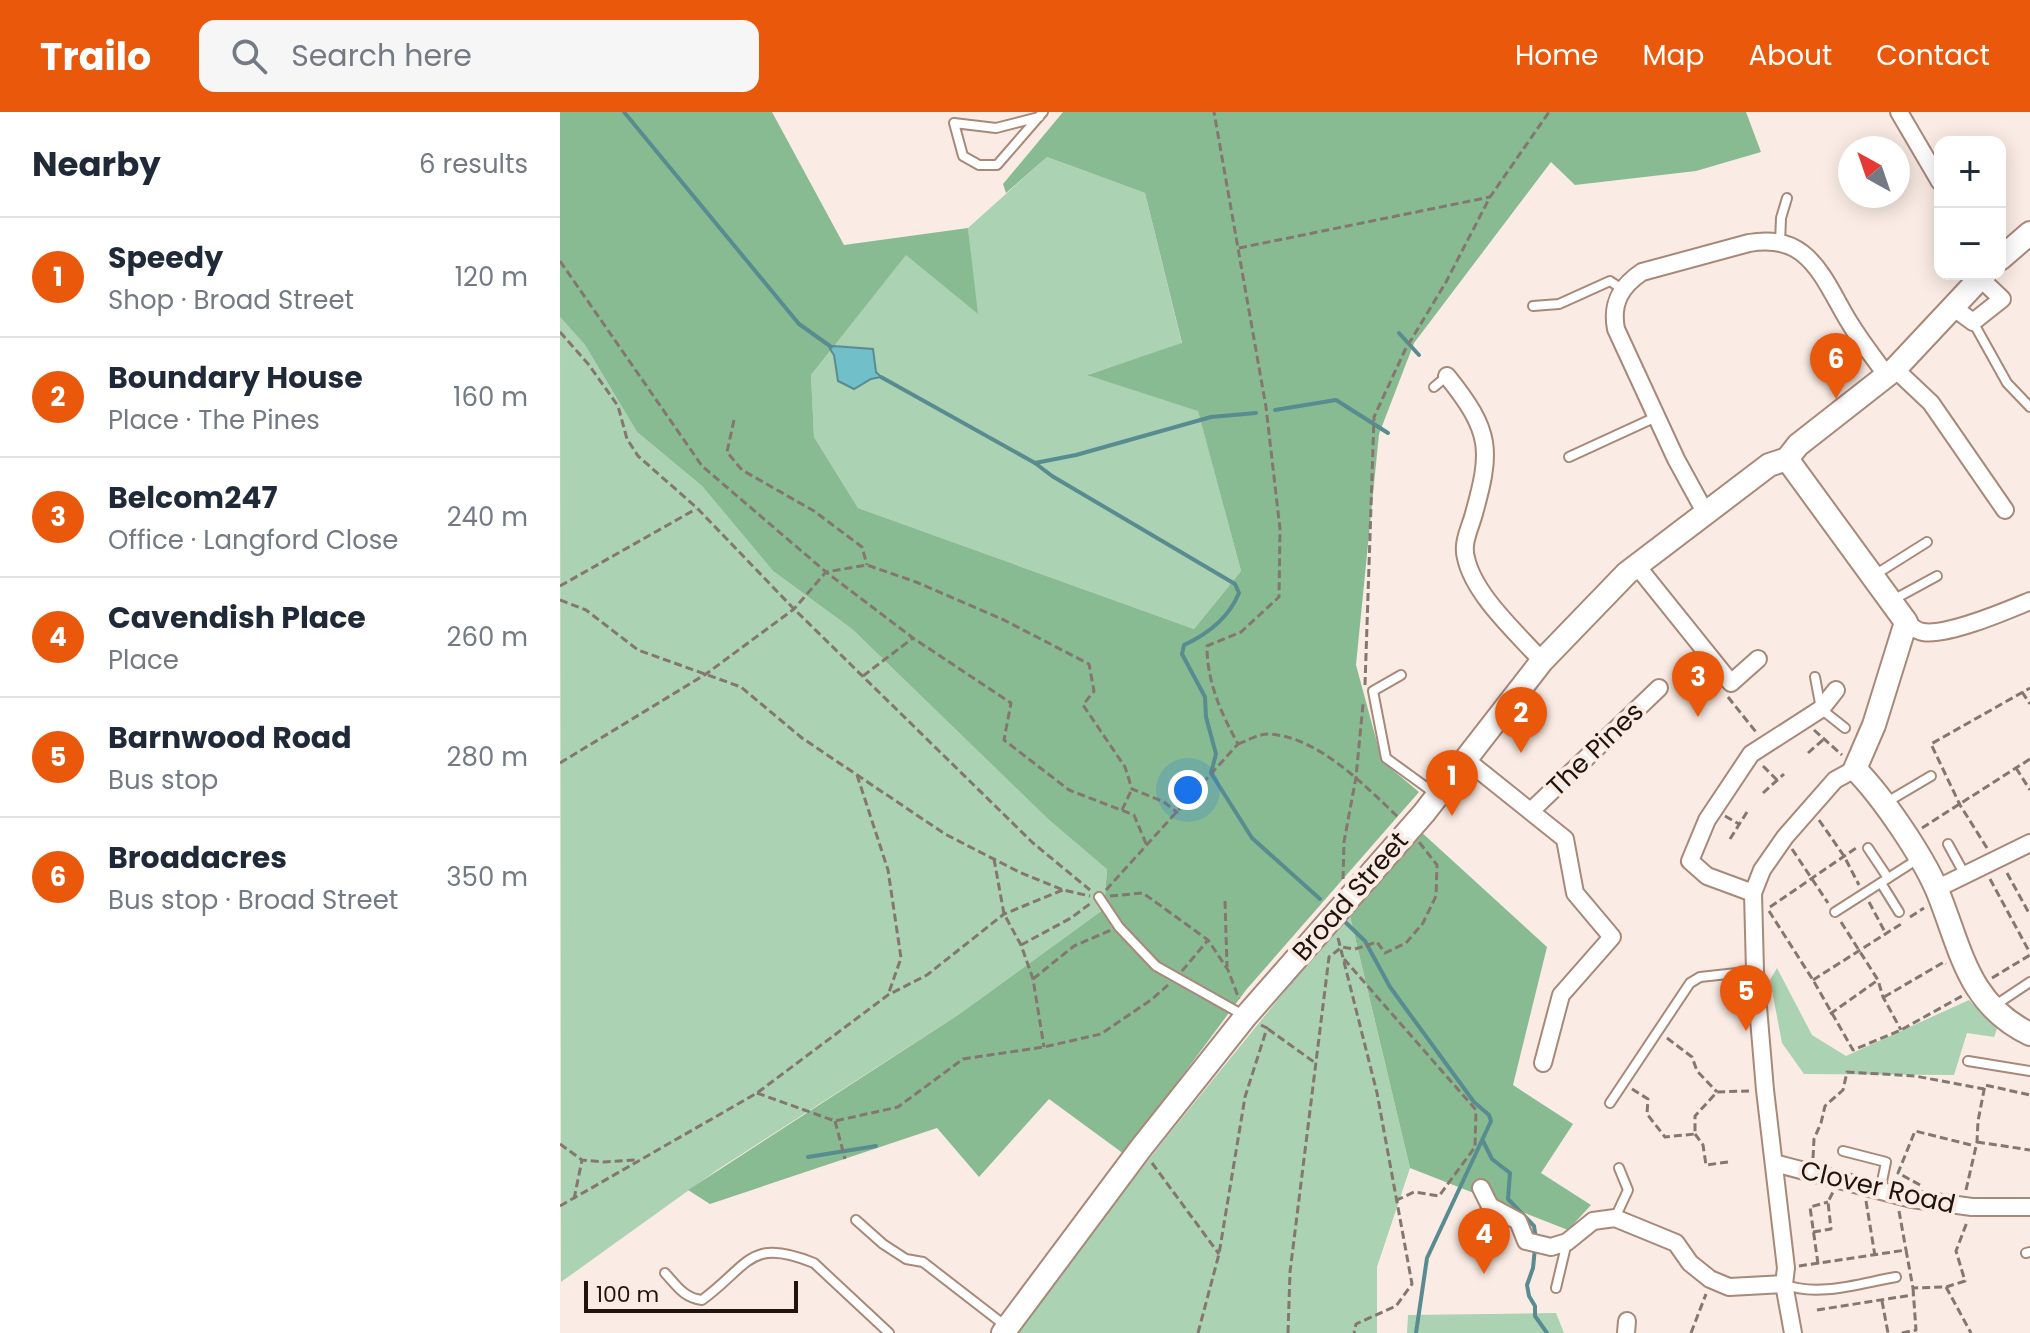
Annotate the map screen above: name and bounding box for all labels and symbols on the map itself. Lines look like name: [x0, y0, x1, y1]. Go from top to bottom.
north arrow: [1838, 136, 1910, 208]
pin: 6: [1810, 333, 1862, 399]
pin: 3: [1672, 651, 1724, 717]
pin: 2: [1495, 687, 1547, 753]
street label: The Pines: [1539, 694, 1651, 804]
pin: 1: [1426, 750, 1478, 816]
your location: [1168, 770, 1208, 810]
street label: Broad Street: [1284, 824, 1416, 968]
pin: 5: [1720, 965, 1772, 1031]
street label: Clover Road: [1797, 1152, 1959, 1222]
pin: 4: [1458, 1208, 1510, 1274]
scale bar: [584, 1277, 798, 1313]

